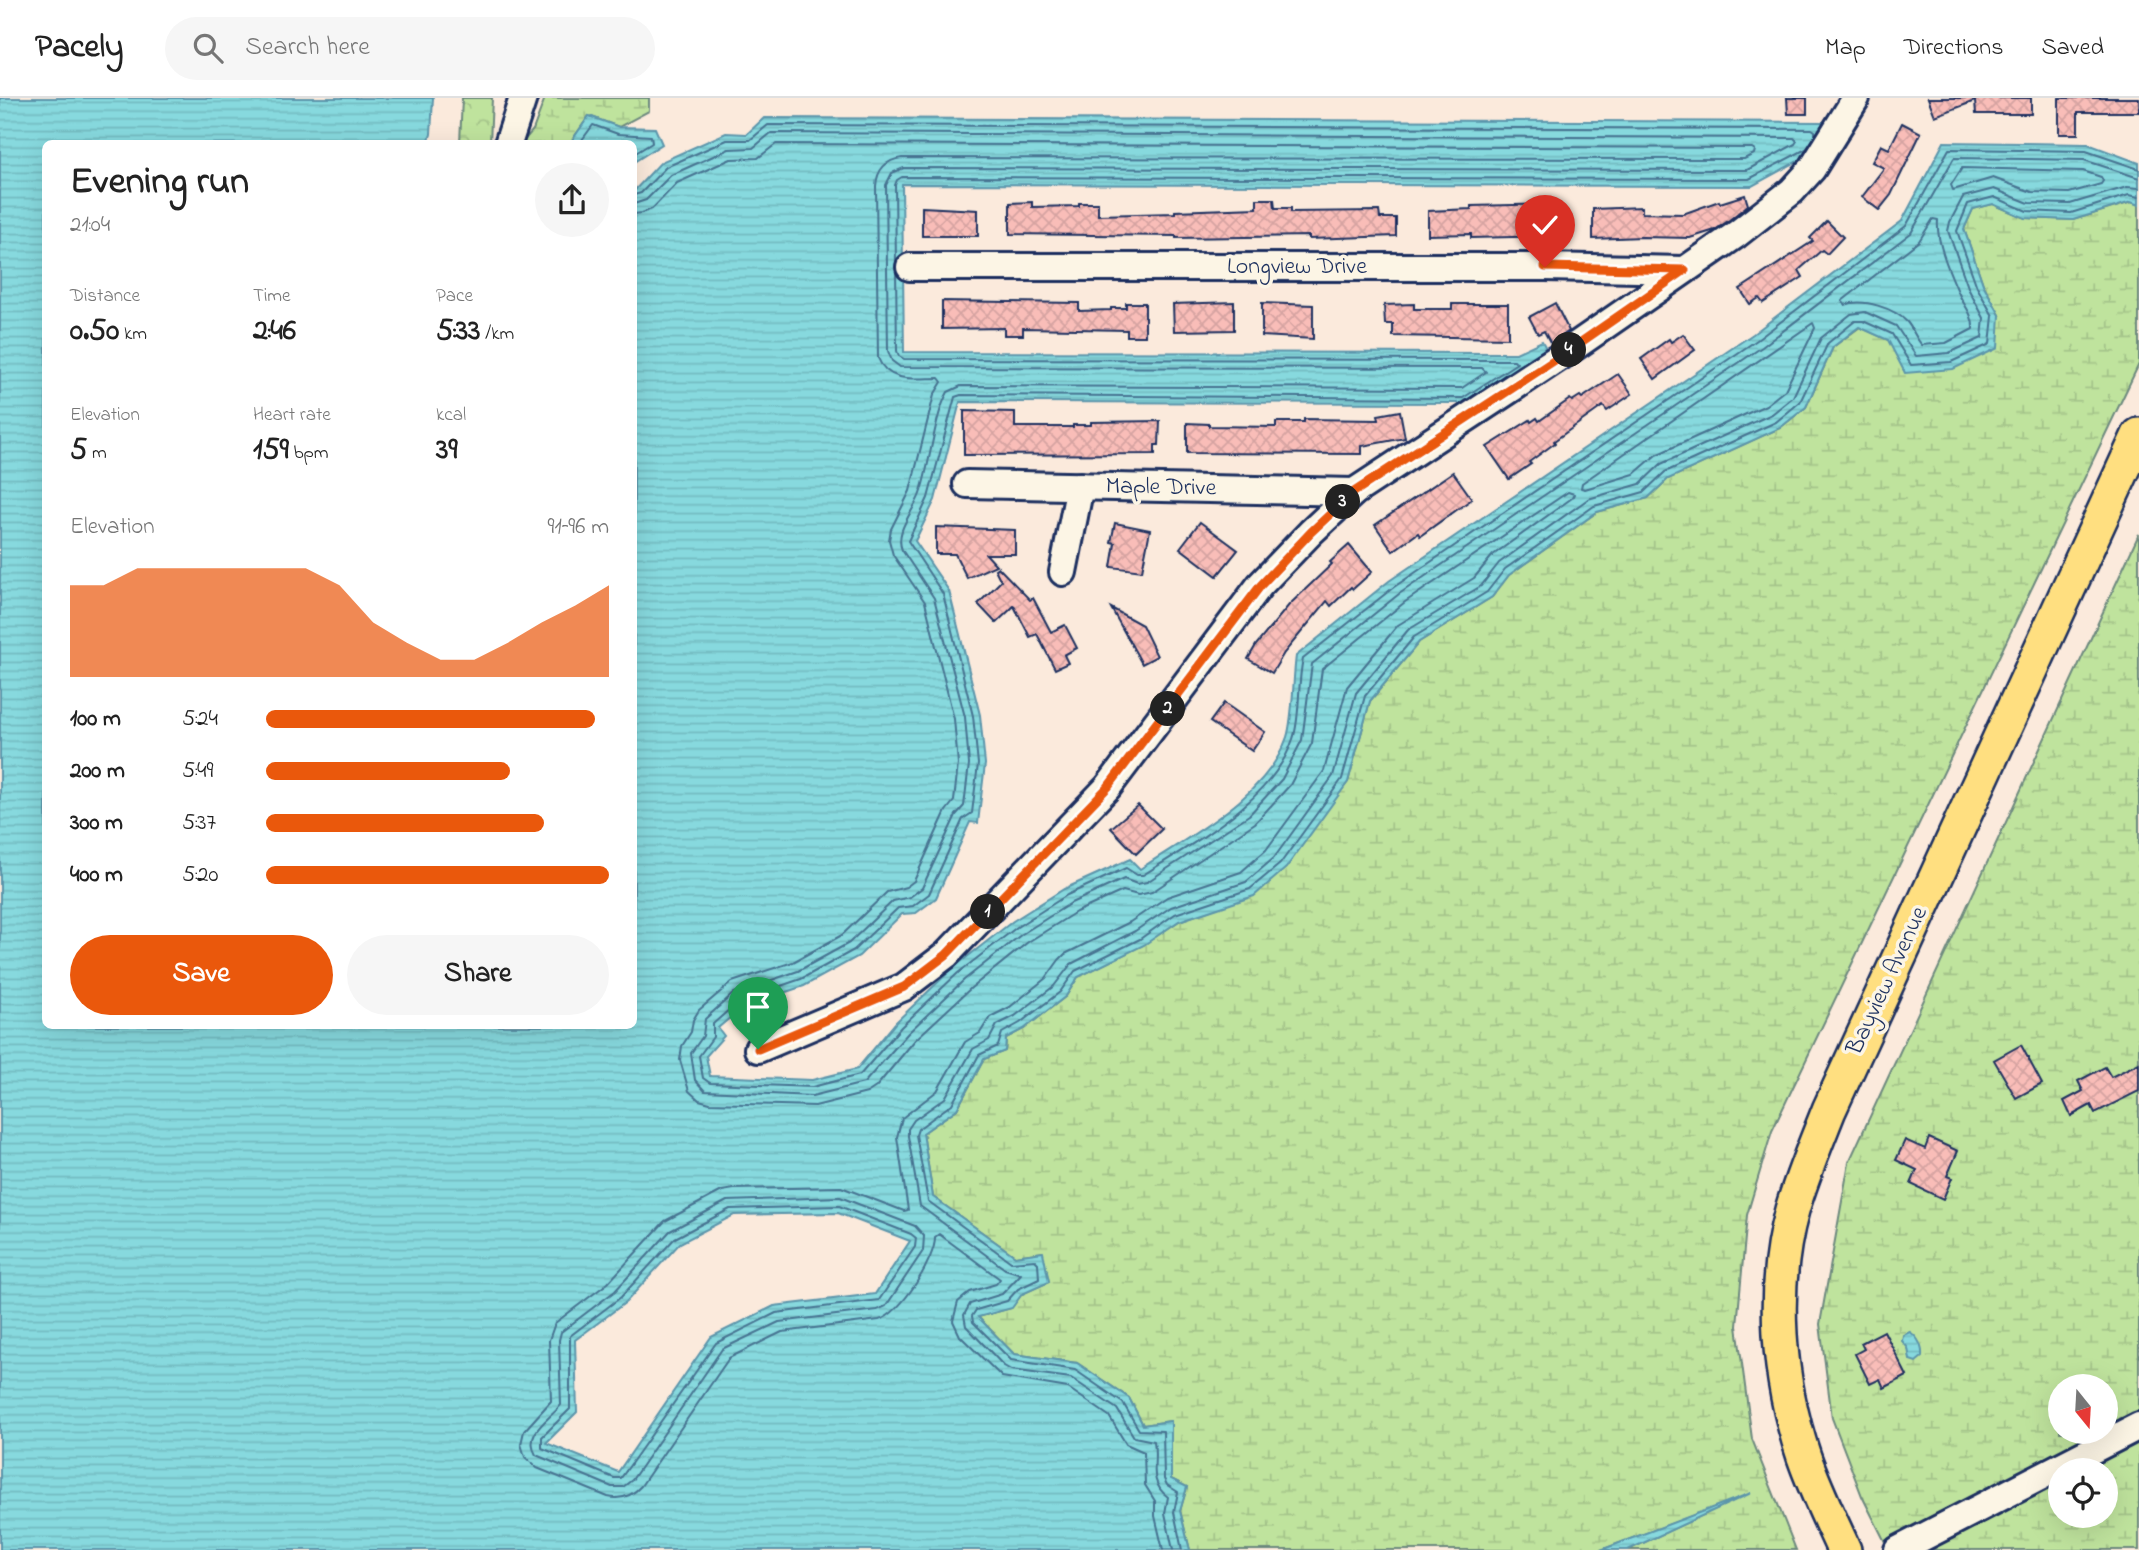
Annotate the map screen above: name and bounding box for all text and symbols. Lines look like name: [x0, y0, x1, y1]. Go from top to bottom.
search box: [165, 17, 655, 80]
text: Pacely: [35, 24, 123, 72]
icon: search: [189, 29, 227, 67]
text: Search here: [245, 29, 370, 67]
text: Map: [1825, 31, 1866, 66]
text: Directions: [1904, 31, 2003, 66]
text: Saved: [2041, 31, 2104, 66]
text: Evening run: [70, 155, 249, 211]
button: share: [535, 163, 609, 237]
pin: [1515, 195, 1575, 267]
icon: check: [1526, 206, 1564, 244]
text: 21:04: [70, 209, 110, 242]
street label: Longview Drive: [1227, 250, 1367, 285]
text: Distance: [70, 283, 140, 310]
text: Time: [253, 283, 291, 310]
text: Pace: [436, 283, 473, 310]
text: 0.50: [70, 310, 119, 354]
text: 2:46: [253, 310, 296, 354]
text: 5:33: [436, 310, 481, 354]
text: km: [119, 321, 147, 348]
text: /km: [481, 321, 514, 348]
pin: 4: [1552, 332, 1586, 368]
text: 4: [1565, 336, 1572, 363]
text: Elevation: [70, 402, 140, 429]
text: Heart rate: [253, 402, 331, 429]
text: kcal: [436, 402, 466, 429]
text: 5: [70, 429, 87, 473]
text: 159: [253, 429, 289, 473]
text: 39: [436, 429, 457, 473]
text: m: [87, 440, 107, 467]
text: bpm: [289, 440, 329, 467]
street label: Maple Drive: [1105, 470, 1217, 506]
pin: 3: [1326, 484, 1360, 520]
text: 3: [1339, 488, 1346, 515]
text: Elevation: [70, 511, 155, 544]
text: 91–96 m: [547, 511, 609, 544]
pin: 2: [1150, 692, 1186, 726]
text: 2: [1163, 695, 1172, 722]
text: 100 m: [70, 703, 121, 736]
text: 5:24: [182, 703, 218, 736]
text: 200 m: [70, 755, 125, 788]
text: 5:49: [182, 755, 214, 788]
text: 300 m: [70, 807, 123, 840]
text: 5:37: [182, 807, 216, 840]
text: 400 m: [70, 859, 123, 892]
text: 5:20: [182, 859, 218, 892]
pin: 1: [970, 894, 1006, 930]
text: 1: [984, 898, 991, 925]
street label: Bayview Avenue: [1838, 901, 1939, 1062]
button: Save: [70, 935, 333, 1015]
button: Share: [347, 935, 609, 1015]
pin: [728, 977, 788, 1049]
icon: arrive: [739, 988, 777, 1026]
north arrow: [2048, 1374, 2118, 1444]
map controls: [2048, 1374, 2118, 1528]
button: locate: [2048, 1458, 2118, 1528]

